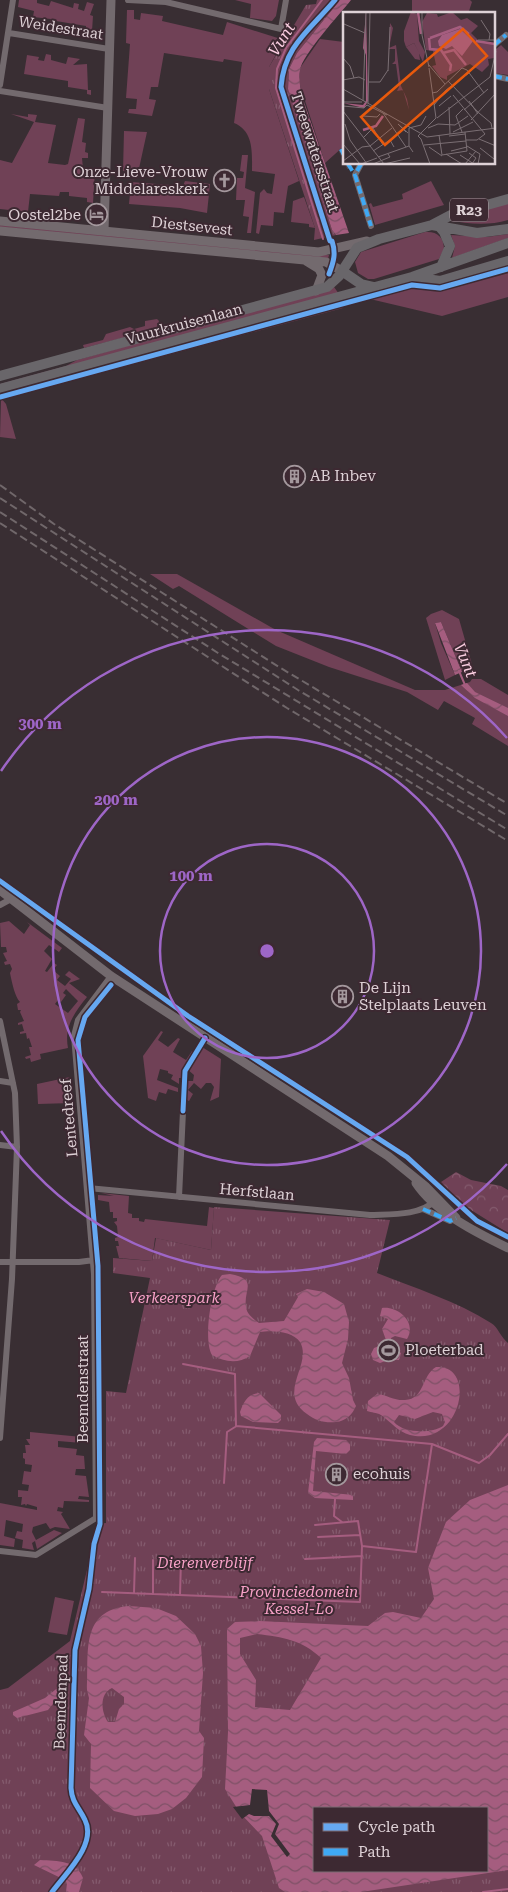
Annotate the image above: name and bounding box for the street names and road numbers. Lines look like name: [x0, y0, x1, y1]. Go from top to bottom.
street label: Weidestraat: [17, 12, 105, 44]
street label: Tweewatersstraat: [287, 89, 343, 215]
road number: R23: [450, 198, 488, 222]
street label: Diestsevest: [150, 213, 234, 239]
street label: Vuurkruisenlaan: [124, 300, 245, 348]
street label: Lentedreef: [56, 1077, 81, 1158]
street label: Herfstlaan: [219, 1180, 296, 1204]
street label: Beemdenstraat: [74, 1335, 92, 1443]
street label: Beemdenpad: [50, 1654, 72, 1750]

